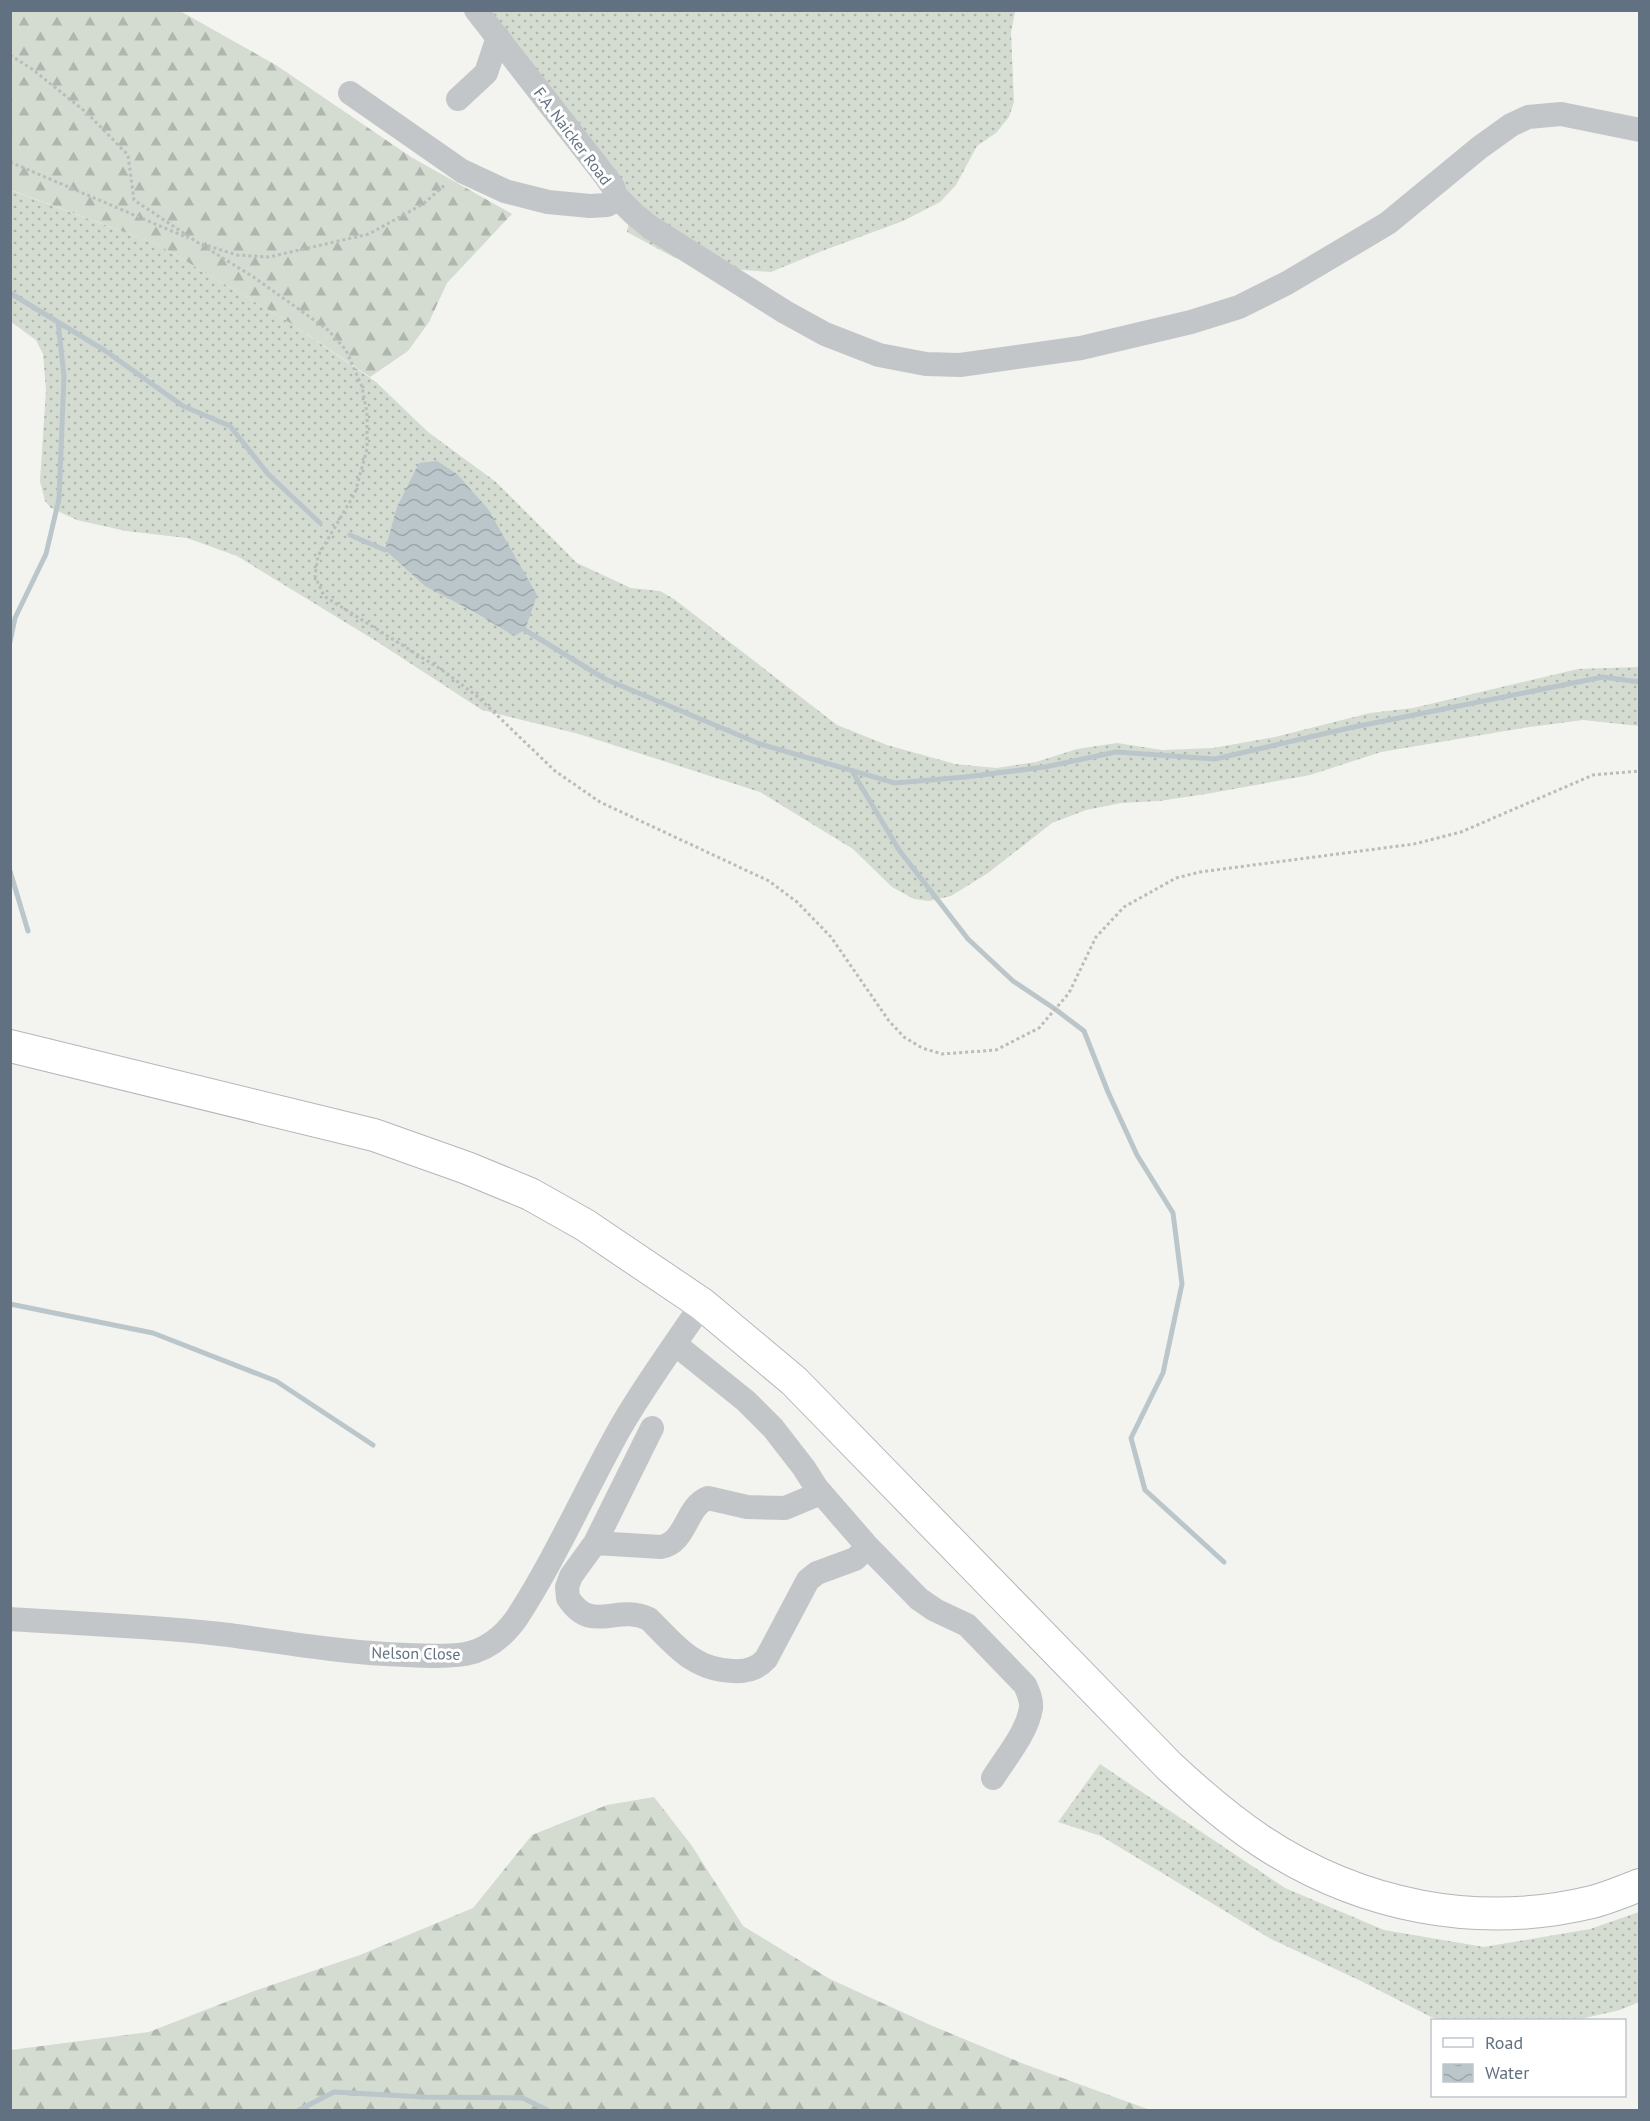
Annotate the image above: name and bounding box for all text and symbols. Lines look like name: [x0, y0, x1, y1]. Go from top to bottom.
street label: F.A. Naicker Road: [530, 83, 616, 189]
street label: Nelson Close: [371, 1642, 461, 1664]
legend: [1431, 2019, 1626, 2097]
text: Road: [1485, 2031, 1523, 2054]
text: Water: [1485, 2061, 1529, 2084]

